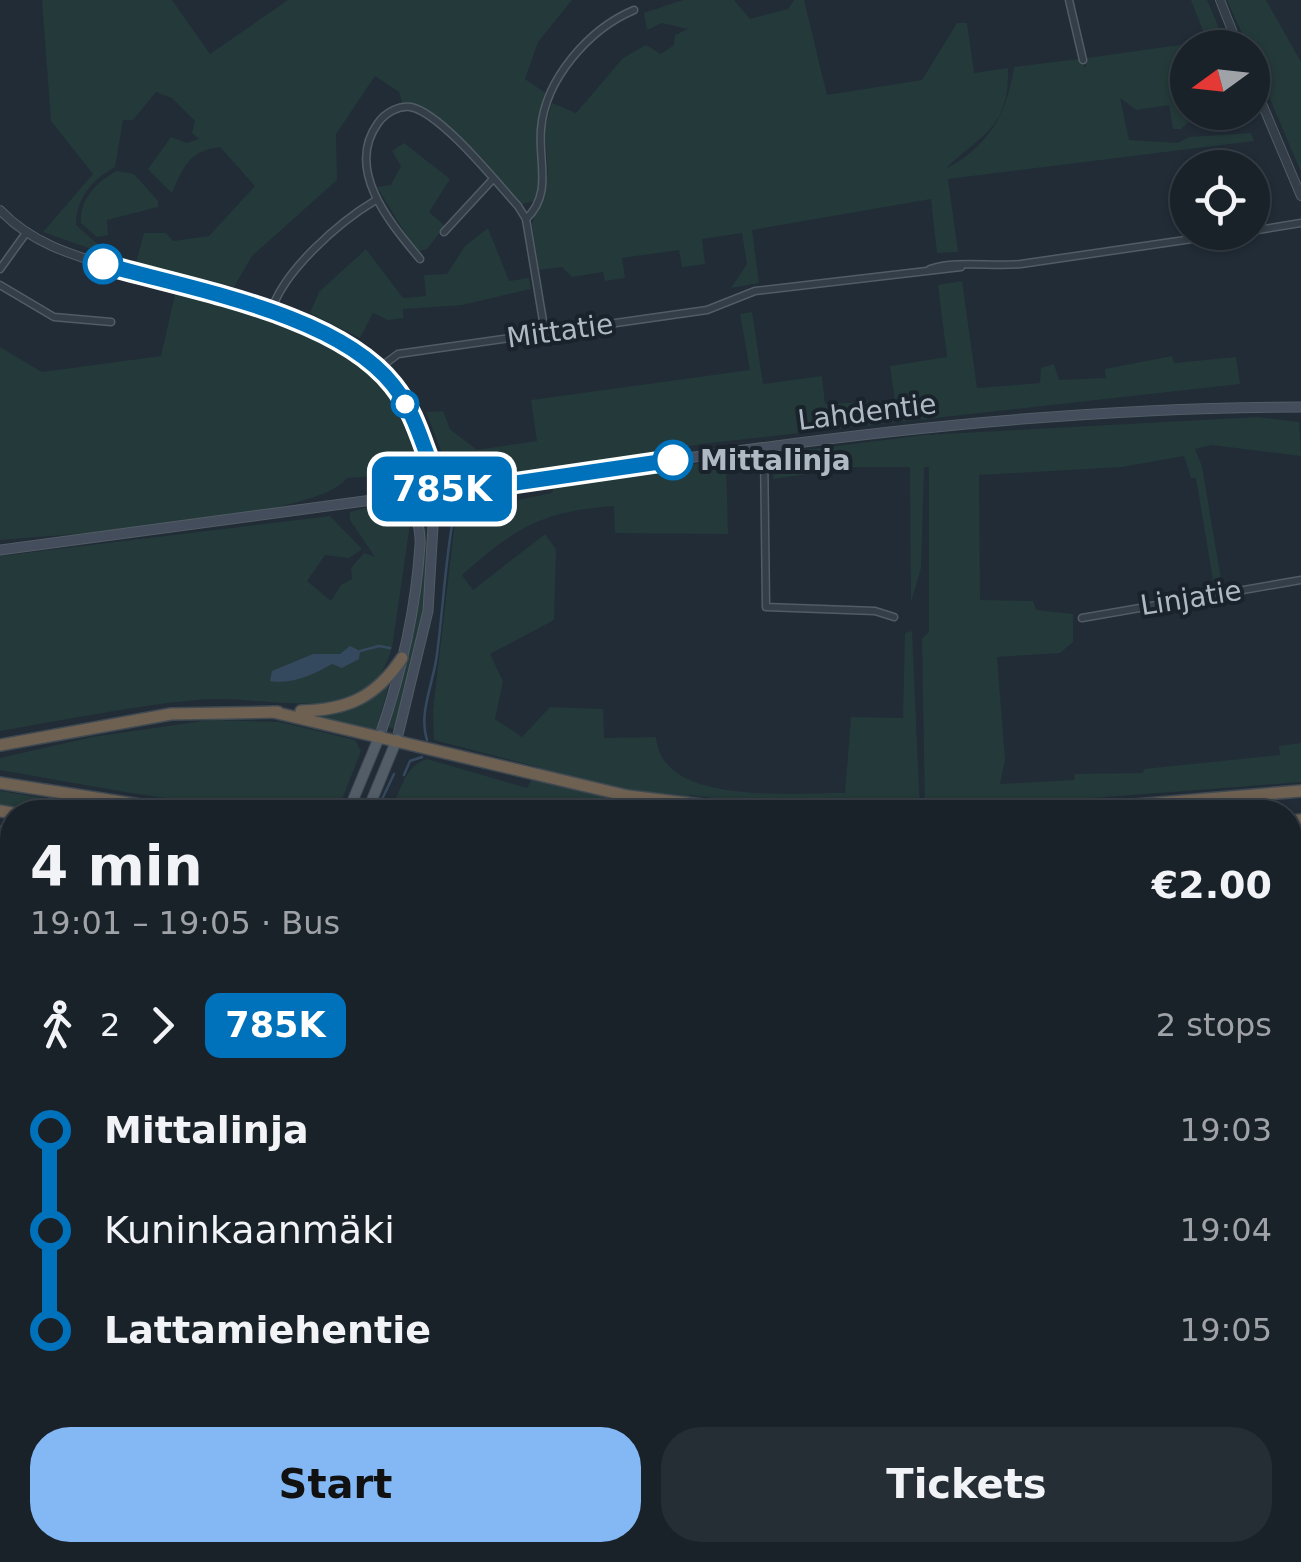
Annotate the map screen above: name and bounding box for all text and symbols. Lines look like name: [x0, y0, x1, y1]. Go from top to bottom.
north arrow: [1170, 30, 1270, 130]
map controls: [1170, 30, 1270, 250]
button: locate: [1170, 150, 1270, 250]
unlabelled marker: [84, 245, 122, 283]
street label: Mittatie: [505, 307, 615, 355]
street label: Lahdentie: [796, 387, 938, 437]
unlabelled marker: [392, 391, 418, 417]
marker: Mittalinja: [654, 441, 692, 479]
place label: Mittalinja: [700, 444, 851, 477]
line badge: 785K: [372, 456, 512, 522]
text: 785K: [392, 469, 492, 509]
street label: Linjatie: [1138, 574, 1244, 622]
text: 4 min: [30, 834, 203, 898]
text: €2.00: [1152, 863, 1272, 907]
text: 19:01 – 19:05 · Bus: [30, 904, 340, 942]
icon: walk: [30, 998, 85, 1053]
icon: forward: [135, 998, 190, 1053]
text: 785K: [225, 1005, 326, 1045]
text: 2: [100, 1006, 120, 1044]
text: 2 stops: [1156, 1006, 1272, 1044]
text: Mittalinja: [104, 1108, 309, 1152]
text: 19:03: [1180, 1111, 1272, 1149]
text: Kuninkaanmäki: [104, 1208, 395, 1252]
text: 19:04: [1180, 1211, 1272, 1249]
text: Lattamiehentie: [104, 1308, 431, 1352]
text: 19:05: [1180, 1311, 1272, 1349]
button: Start: [30, 1427, 641, 1542]
button: Tickets: [661, 1427, 1272, 1542]

